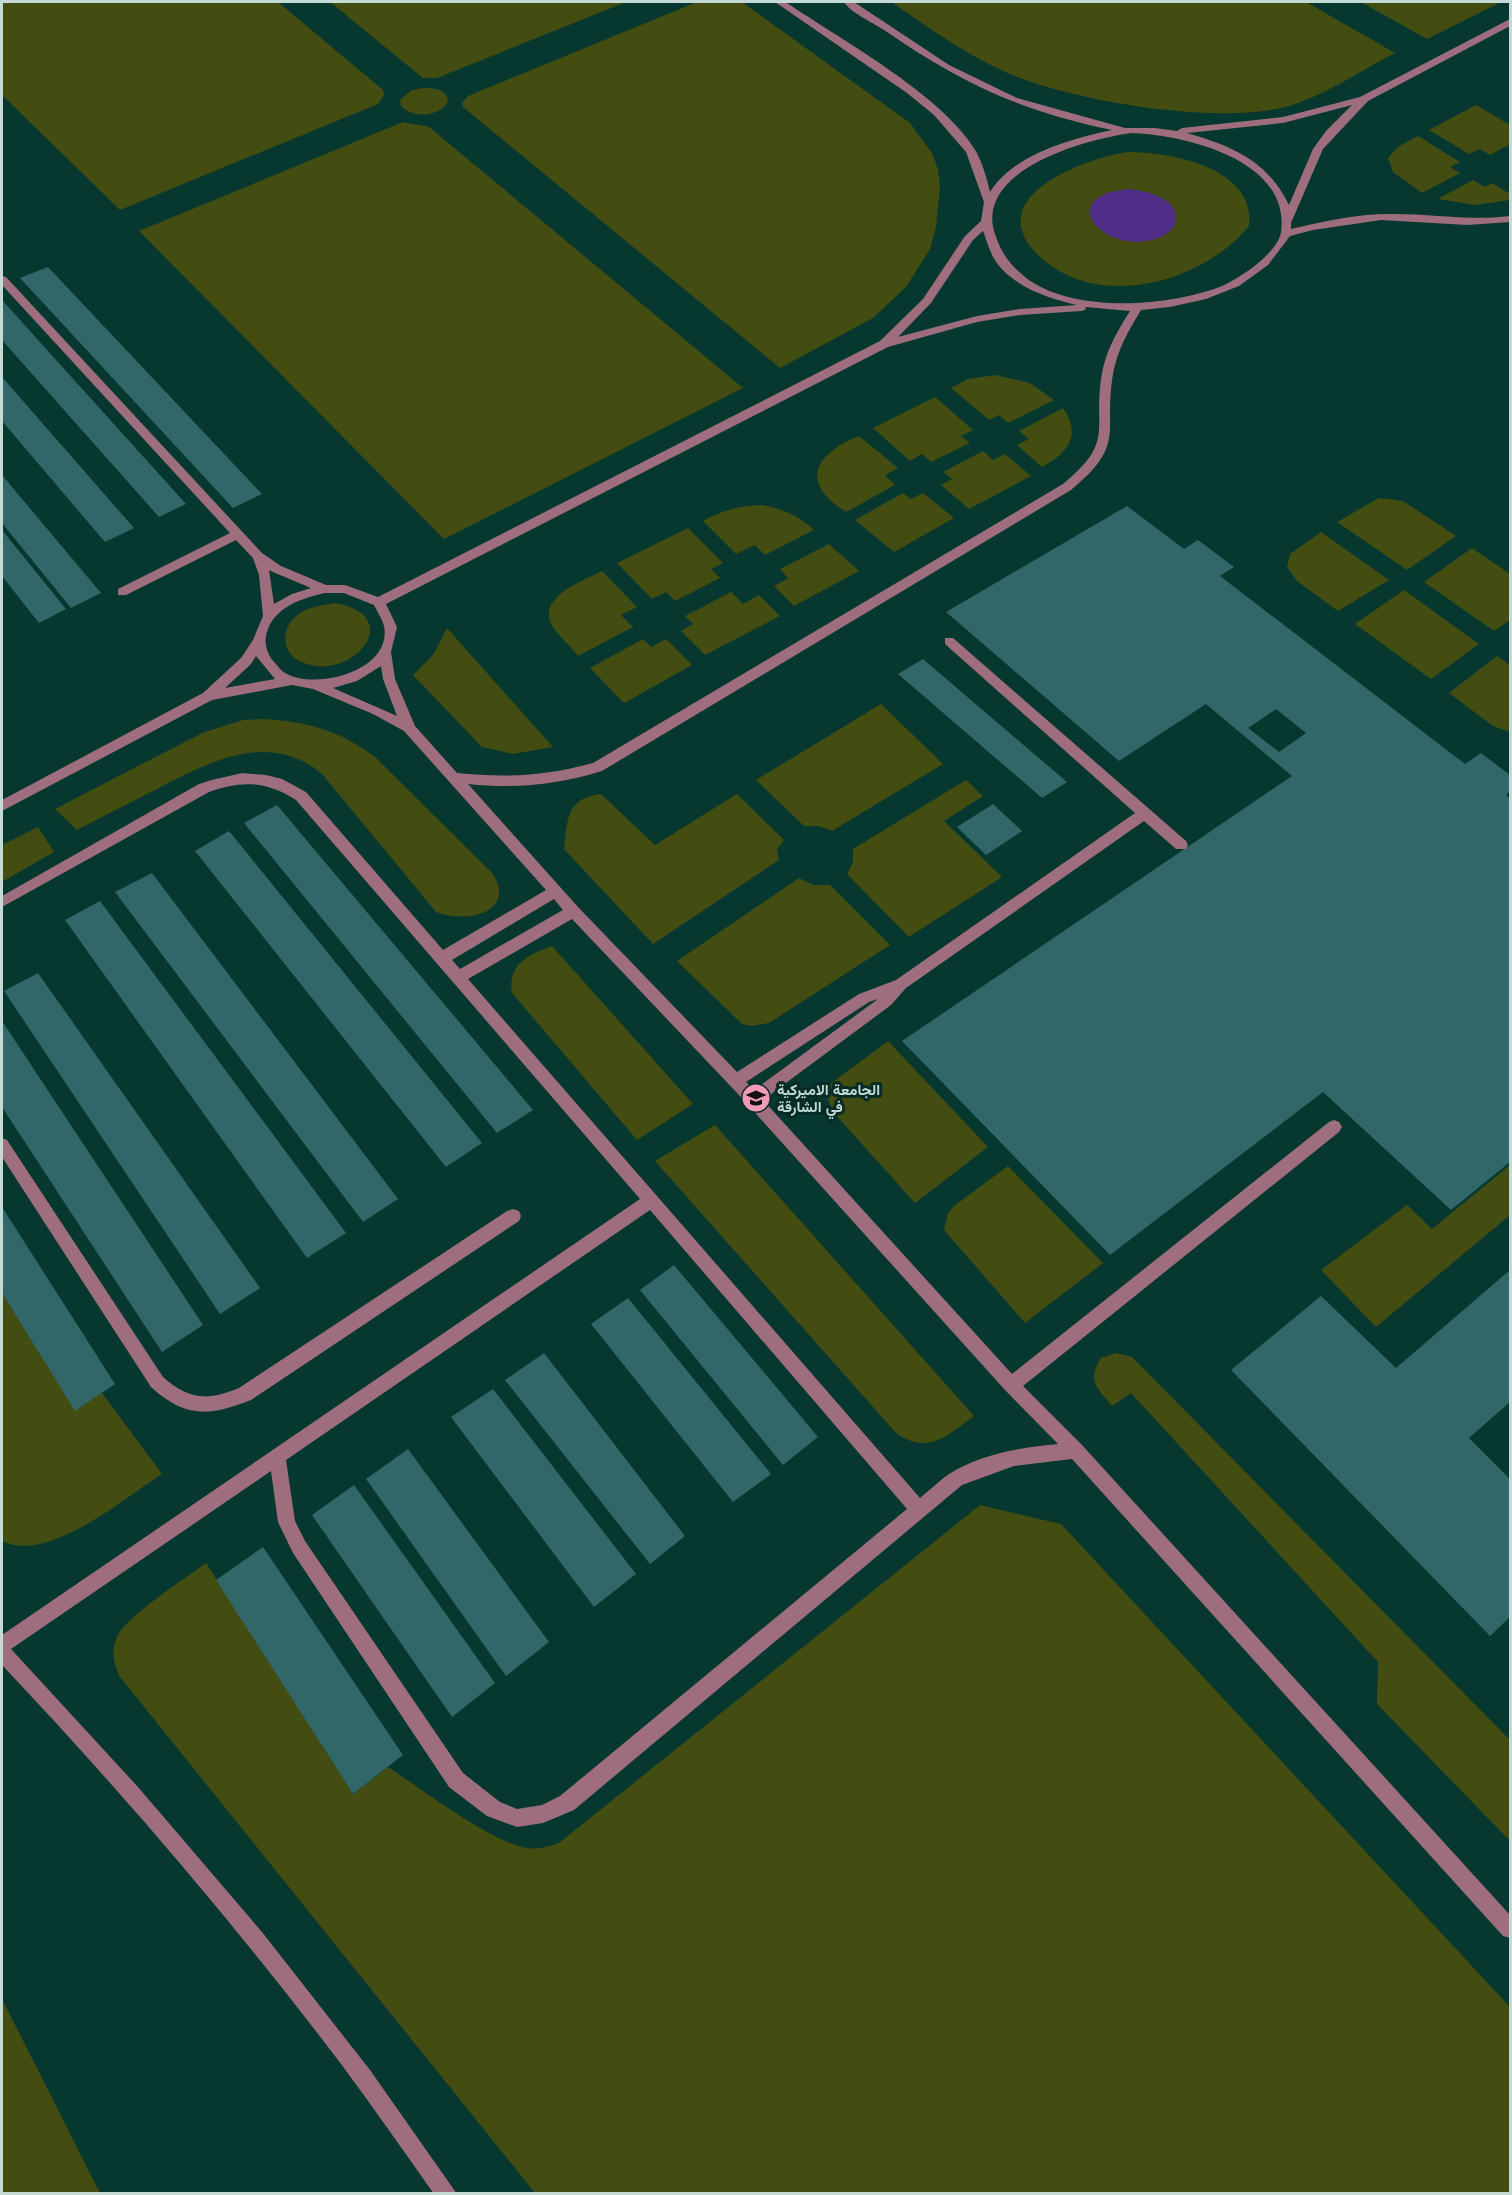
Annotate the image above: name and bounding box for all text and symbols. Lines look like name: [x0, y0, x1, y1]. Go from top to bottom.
place label: الجامعة الاميركية في الشارقة: [777, 1081, 880, 1120]
school or university icon: الجامعة الاميركية في الشارقة: [740, 1082, 772, 1114]

